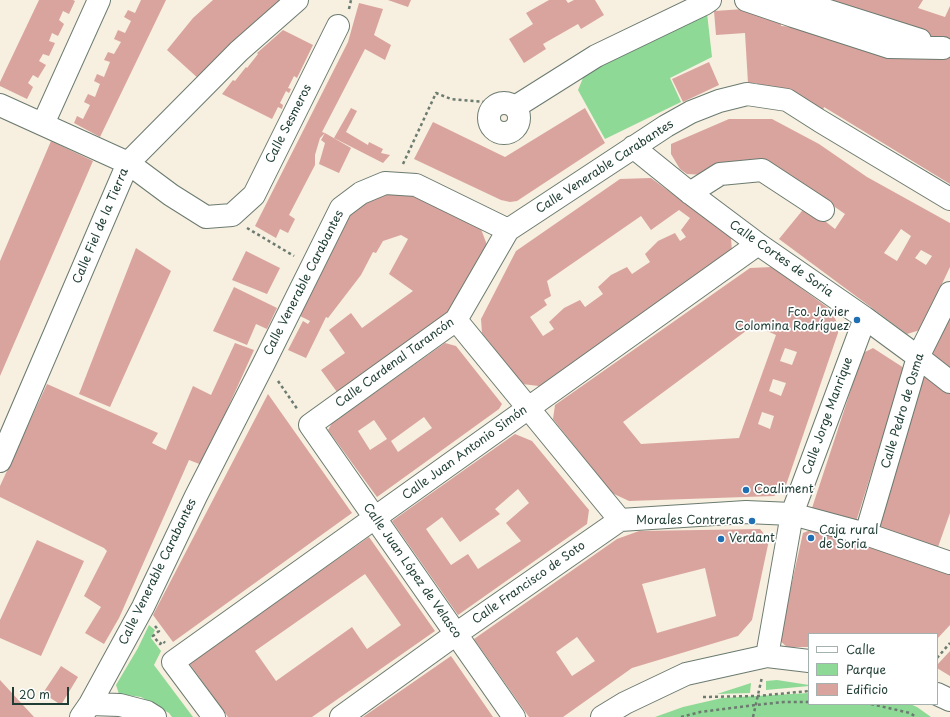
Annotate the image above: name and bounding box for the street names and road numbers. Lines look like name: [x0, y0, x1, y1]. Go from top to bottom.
street label: Calle Sesmeros: [263, 82, 315, 166]
street label: Calle Venerable Carabantes: [534, 117, 676, 217]
street label: Calle Fiel de la Tierra: [70, 166, 132, 286]
street label: Calle Venerable Carabantes: [261, 208, 347, 358]
street label: Calle Cortes de Soria: [726, 218, 836, 300]
street label: Calle Cardenal Tarancón: [333, 315, 457, 411]
street label: Calle Pedro de Osma: [879, 352, 927, 470]
street label: Calle Jorge Manrique: [800, 355, 856, 477]
street label: Calle Juan Antonio Simón: [400, 403, 530, 503]
street label: Calle Venerable Carabantes: [116, 497, 200, 647]
street label: Calle Juan López de Velasco: [360, 501, 464, 641]
street label: Calle Francisco de Soto: [470, 538, 588, 628]

